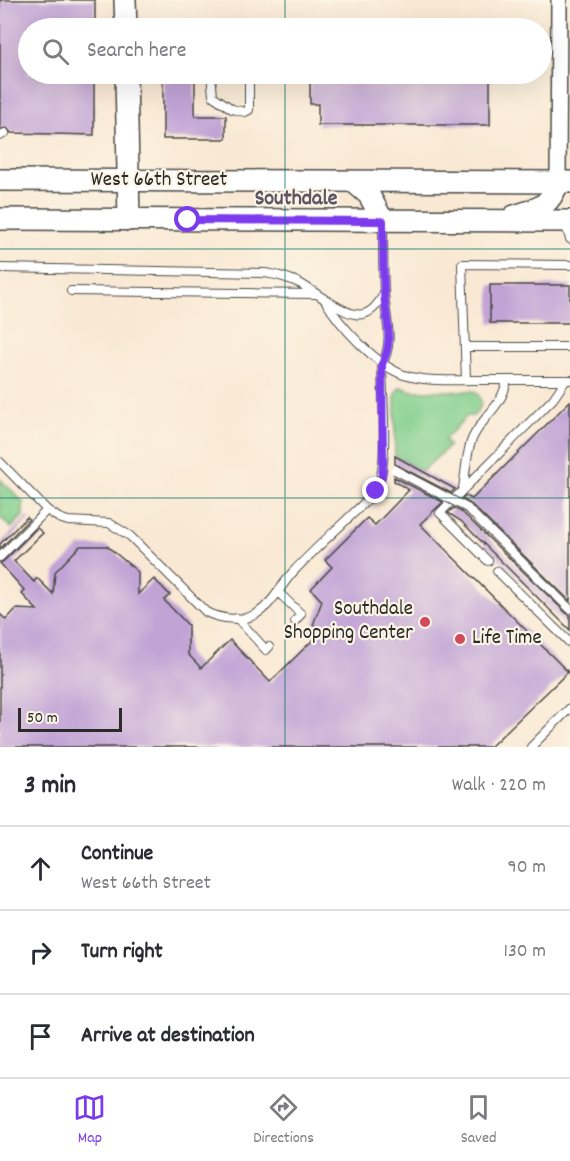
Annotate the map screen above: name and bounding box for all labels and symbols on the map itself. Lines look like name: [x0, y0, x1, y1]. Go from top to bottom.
street label: West 66th Street: [91, 166, 227, 196]
district label: Southdale: [255, 184, 338, 215]
route start: [174, 206, 200, 232]
route end: [362, 477, 388, 503]
place label: Southdale Shopping Center: [284, 595, 413, 649]
marker: Southdale Shopping Center: [418, 615, 432, 629]
place label: Life Time: [472, 624, 542, 654]
marker: Life Time: [453, 632, 467, 646]
scale bar: [18, 705, 122, 732]

